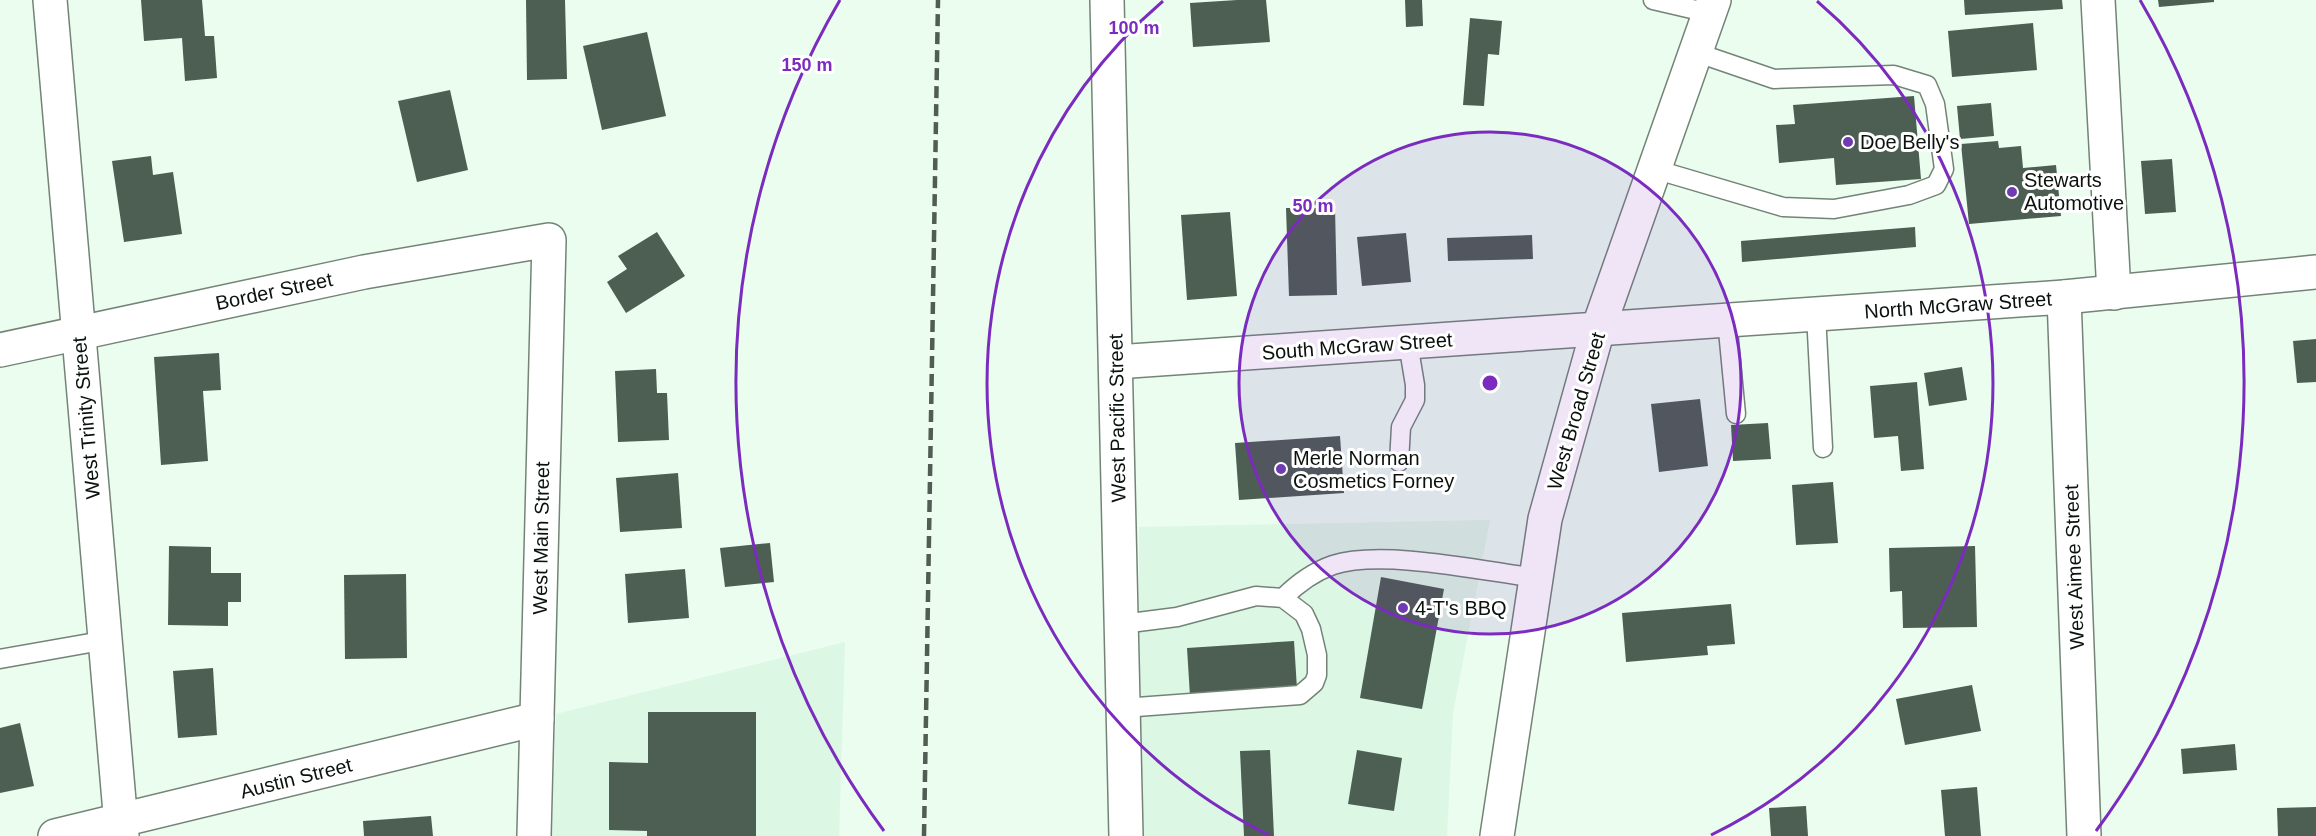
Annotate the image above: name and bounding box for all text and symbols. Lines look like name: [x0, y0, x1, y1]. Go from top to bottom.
text: 100 m: [1108, 18, 1160, 38]
text: 150 m: [781, 55, 833, 75]
place label: Doe Belly's: [1860, 131, 1959, 153]
marker: Doe Belly's: [1841, 135, 1855, 149]
place label: Stewarts Automotive: [2024, 169, 2124, 214]
marker: Stewarts Automotive: [2005, 185, 2019, 199]
text: 50 m: [1292, 196, 1334, 216]
street label: Border Street: [214, 268, 335, 314]
street label: North McGraw Street: [1864, 287, 2053, 323]
street label: South McGraw Street: [1261, 328, 1454, 364]
street label: West Broad Street: [1543, 329, 1609, 492]
street label: West Pacific Street: [1105, 333, 1129, 502]
street label: West Trinity Street: [68, 335, 104, 500]
centre of rings: [1480, 373, 1500, 393]
place label: Merle Norman Cosmetics Forney: [1293, 447, 1454, 492]
street label: West Main Street: [529, 461, 553, 615]
marker: Merle Norman Cosmetics Forney: [1274, 462, 1288, 476]
street label: West Aimee Street: [2060, 484, 2088, 650]
place label: 4-T's BBQ: [1415, 597, 1507, 619]
marker: 4-T's BBQ: [1396, 601, 1410, 615]
street label: Austin Street: [238, 753, 355, 803]

